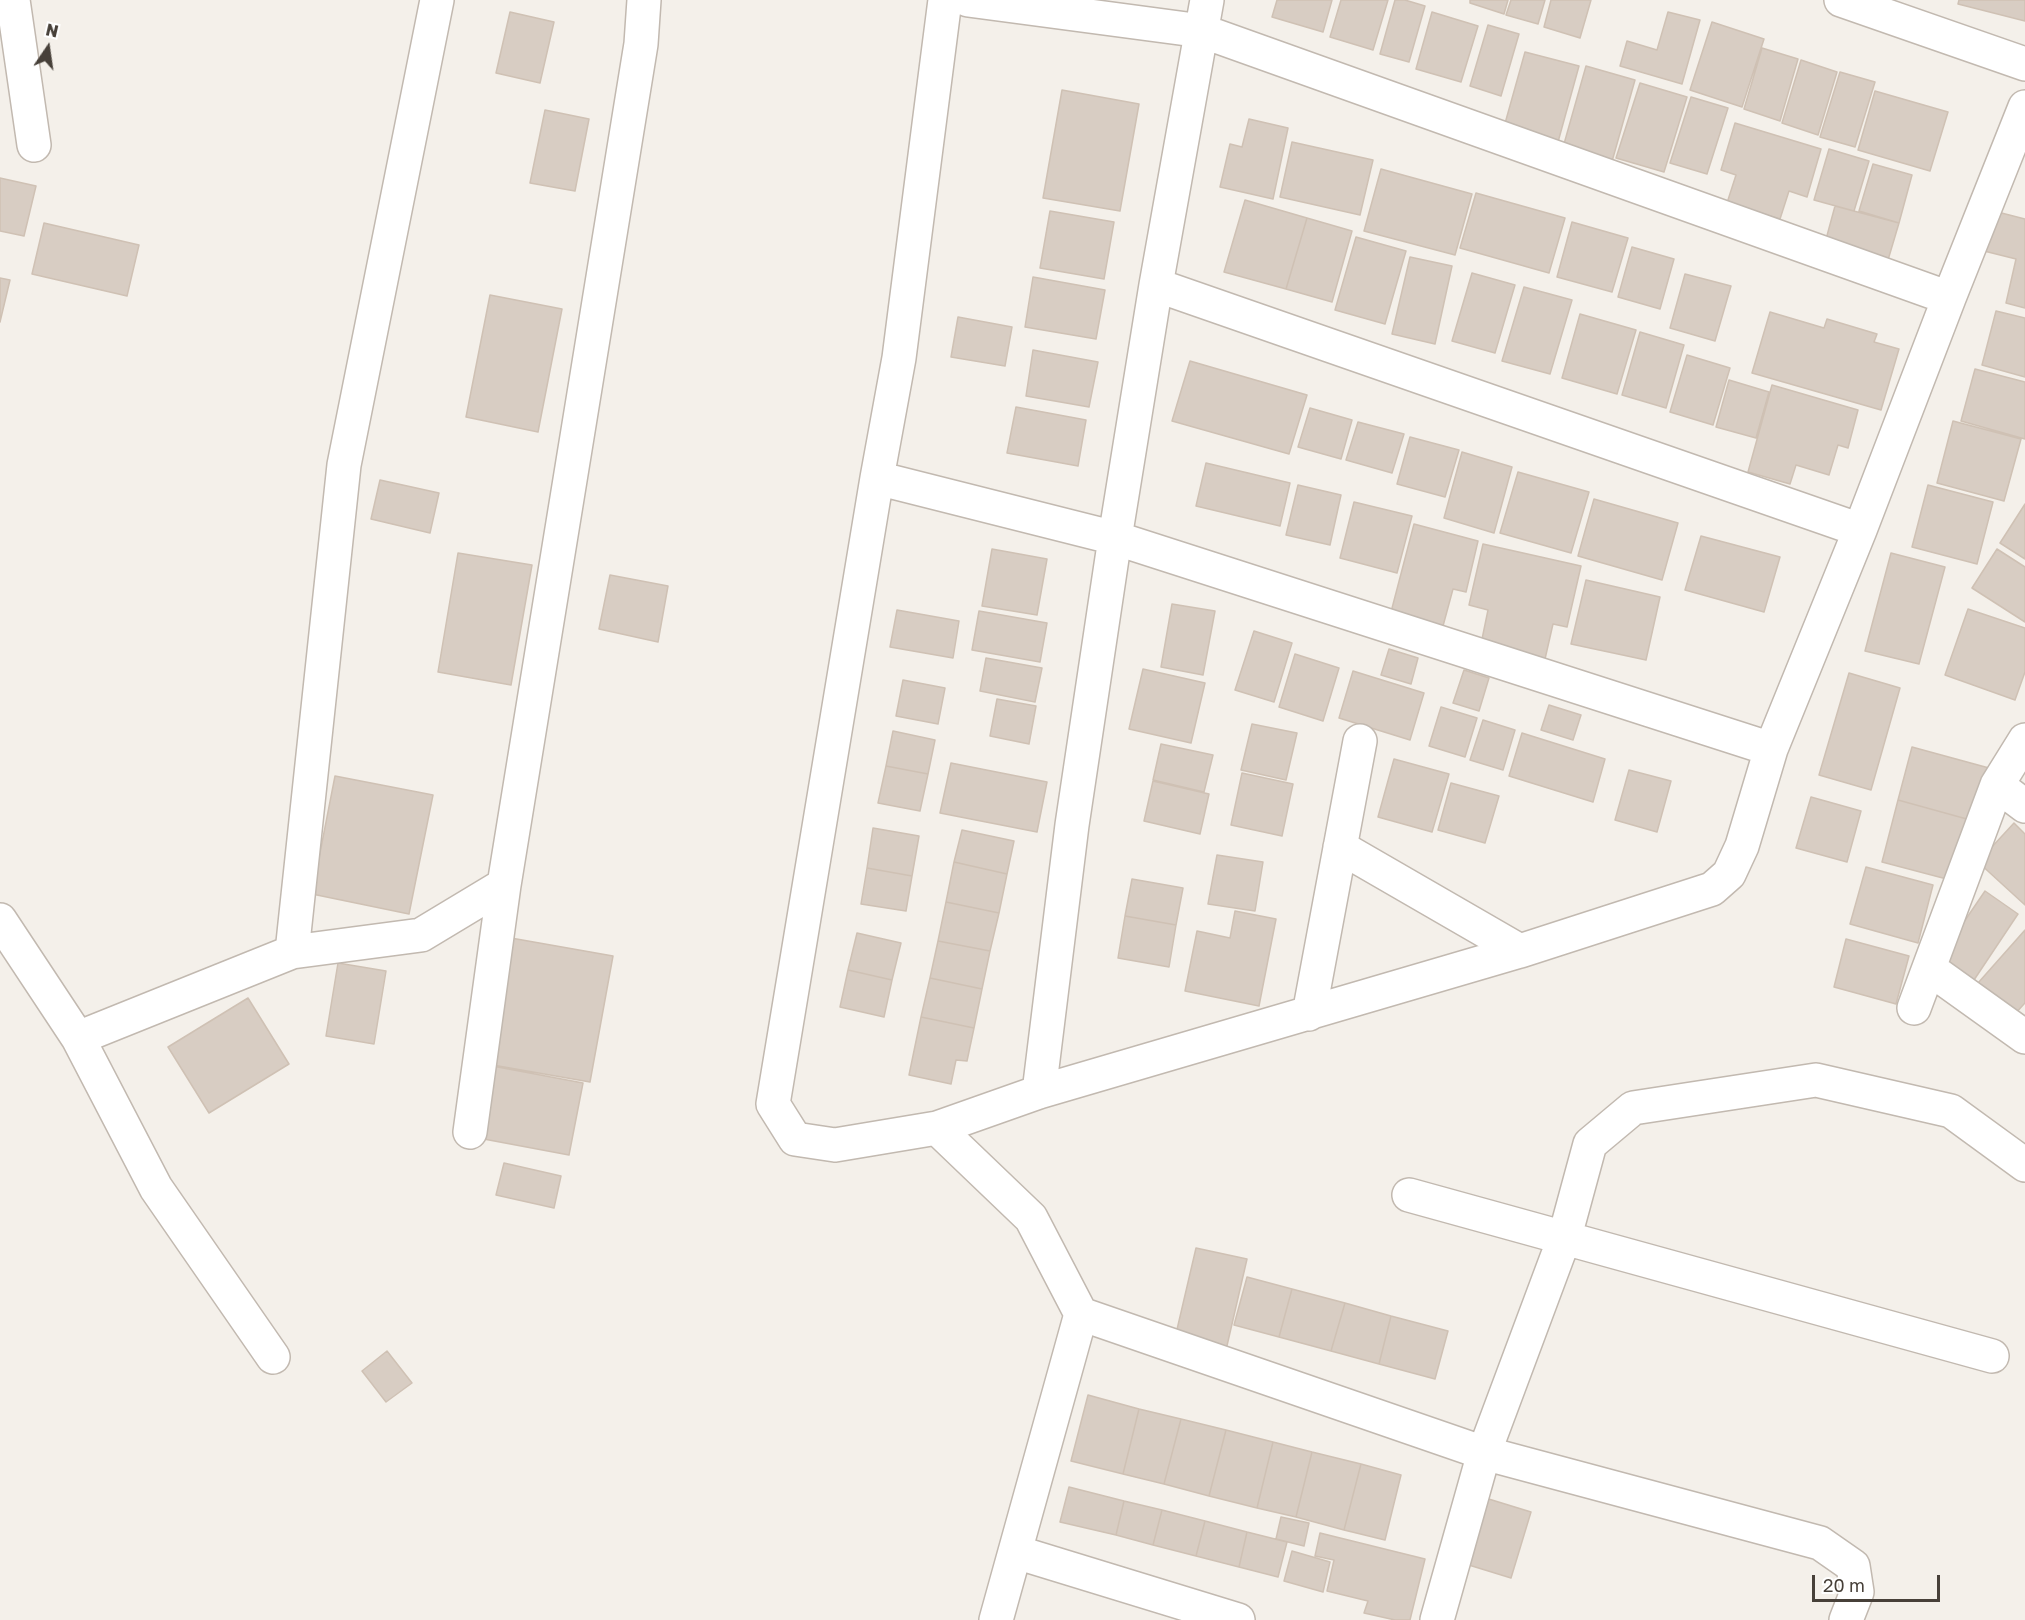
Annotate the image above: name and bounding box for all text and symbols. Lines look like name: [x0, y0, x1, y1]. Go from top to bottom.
north arrow: [18, 18, 78, 78]
text: N: [44, 19, 60, 42]
scale bar: [1815, 1563, 1942, 1601]
text: 20 m: [1823, 1574, 1865, 1596]

